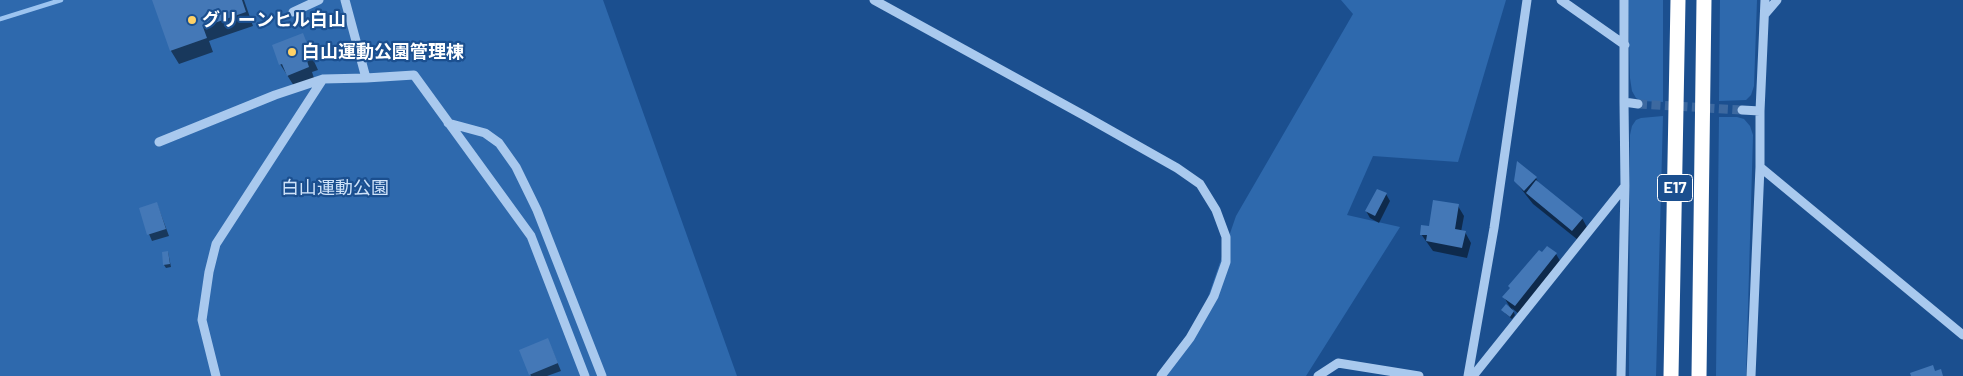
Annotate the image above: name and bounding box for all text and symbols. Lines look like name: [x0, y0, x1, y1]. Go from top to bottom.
place label: グリーンヒル白山: [202, 9, 346, 31]
marker: グリーンヒル白山: [186, 14, 198, 26]
place label: 白山運動公園管理棟: [302, 41, 464, 63]
marker: 白山運動公園管理棟: [286, 46, 298, 58]
road number: E17: [1658, 174, 1692, 202]
park label: 白山運動公園: [281, 177, 389, 199]

